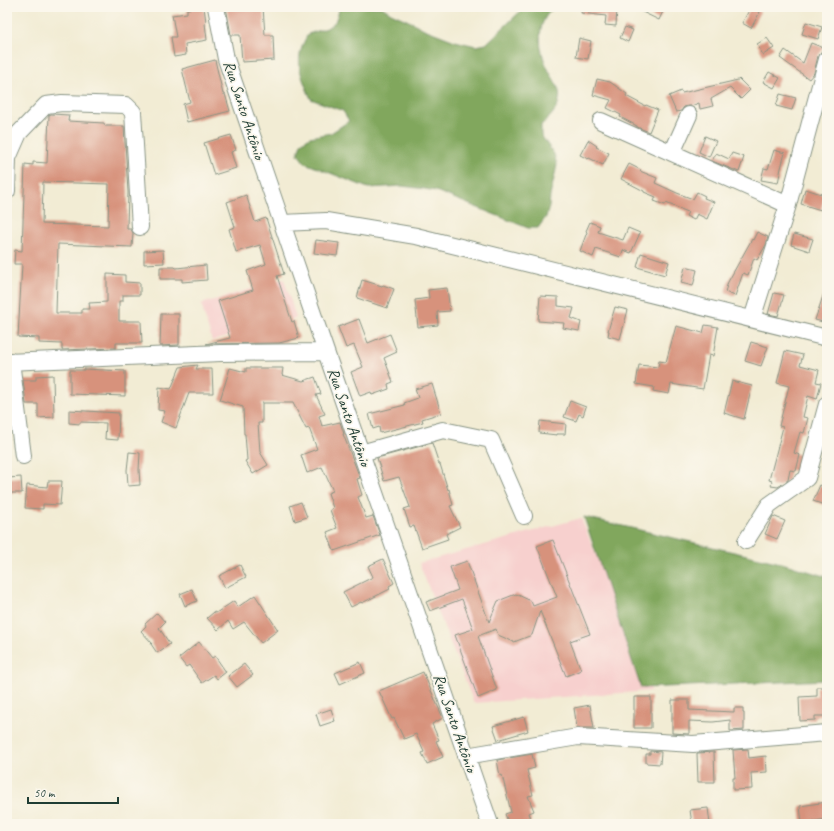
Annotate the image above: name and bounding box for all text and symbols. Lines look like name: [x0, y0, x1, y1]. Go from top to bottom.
street label: Rua Santo Antônio: [219, 58, 270, 164]
street label: Rua Santo Antônio: [323, 365, 376, 471]
street label: Rua Santo Antônio: [429, 671, 482, 777]
scale bar: [28, 779, 118, 805]
text: 50 m: [34, 785, 56, 801]

